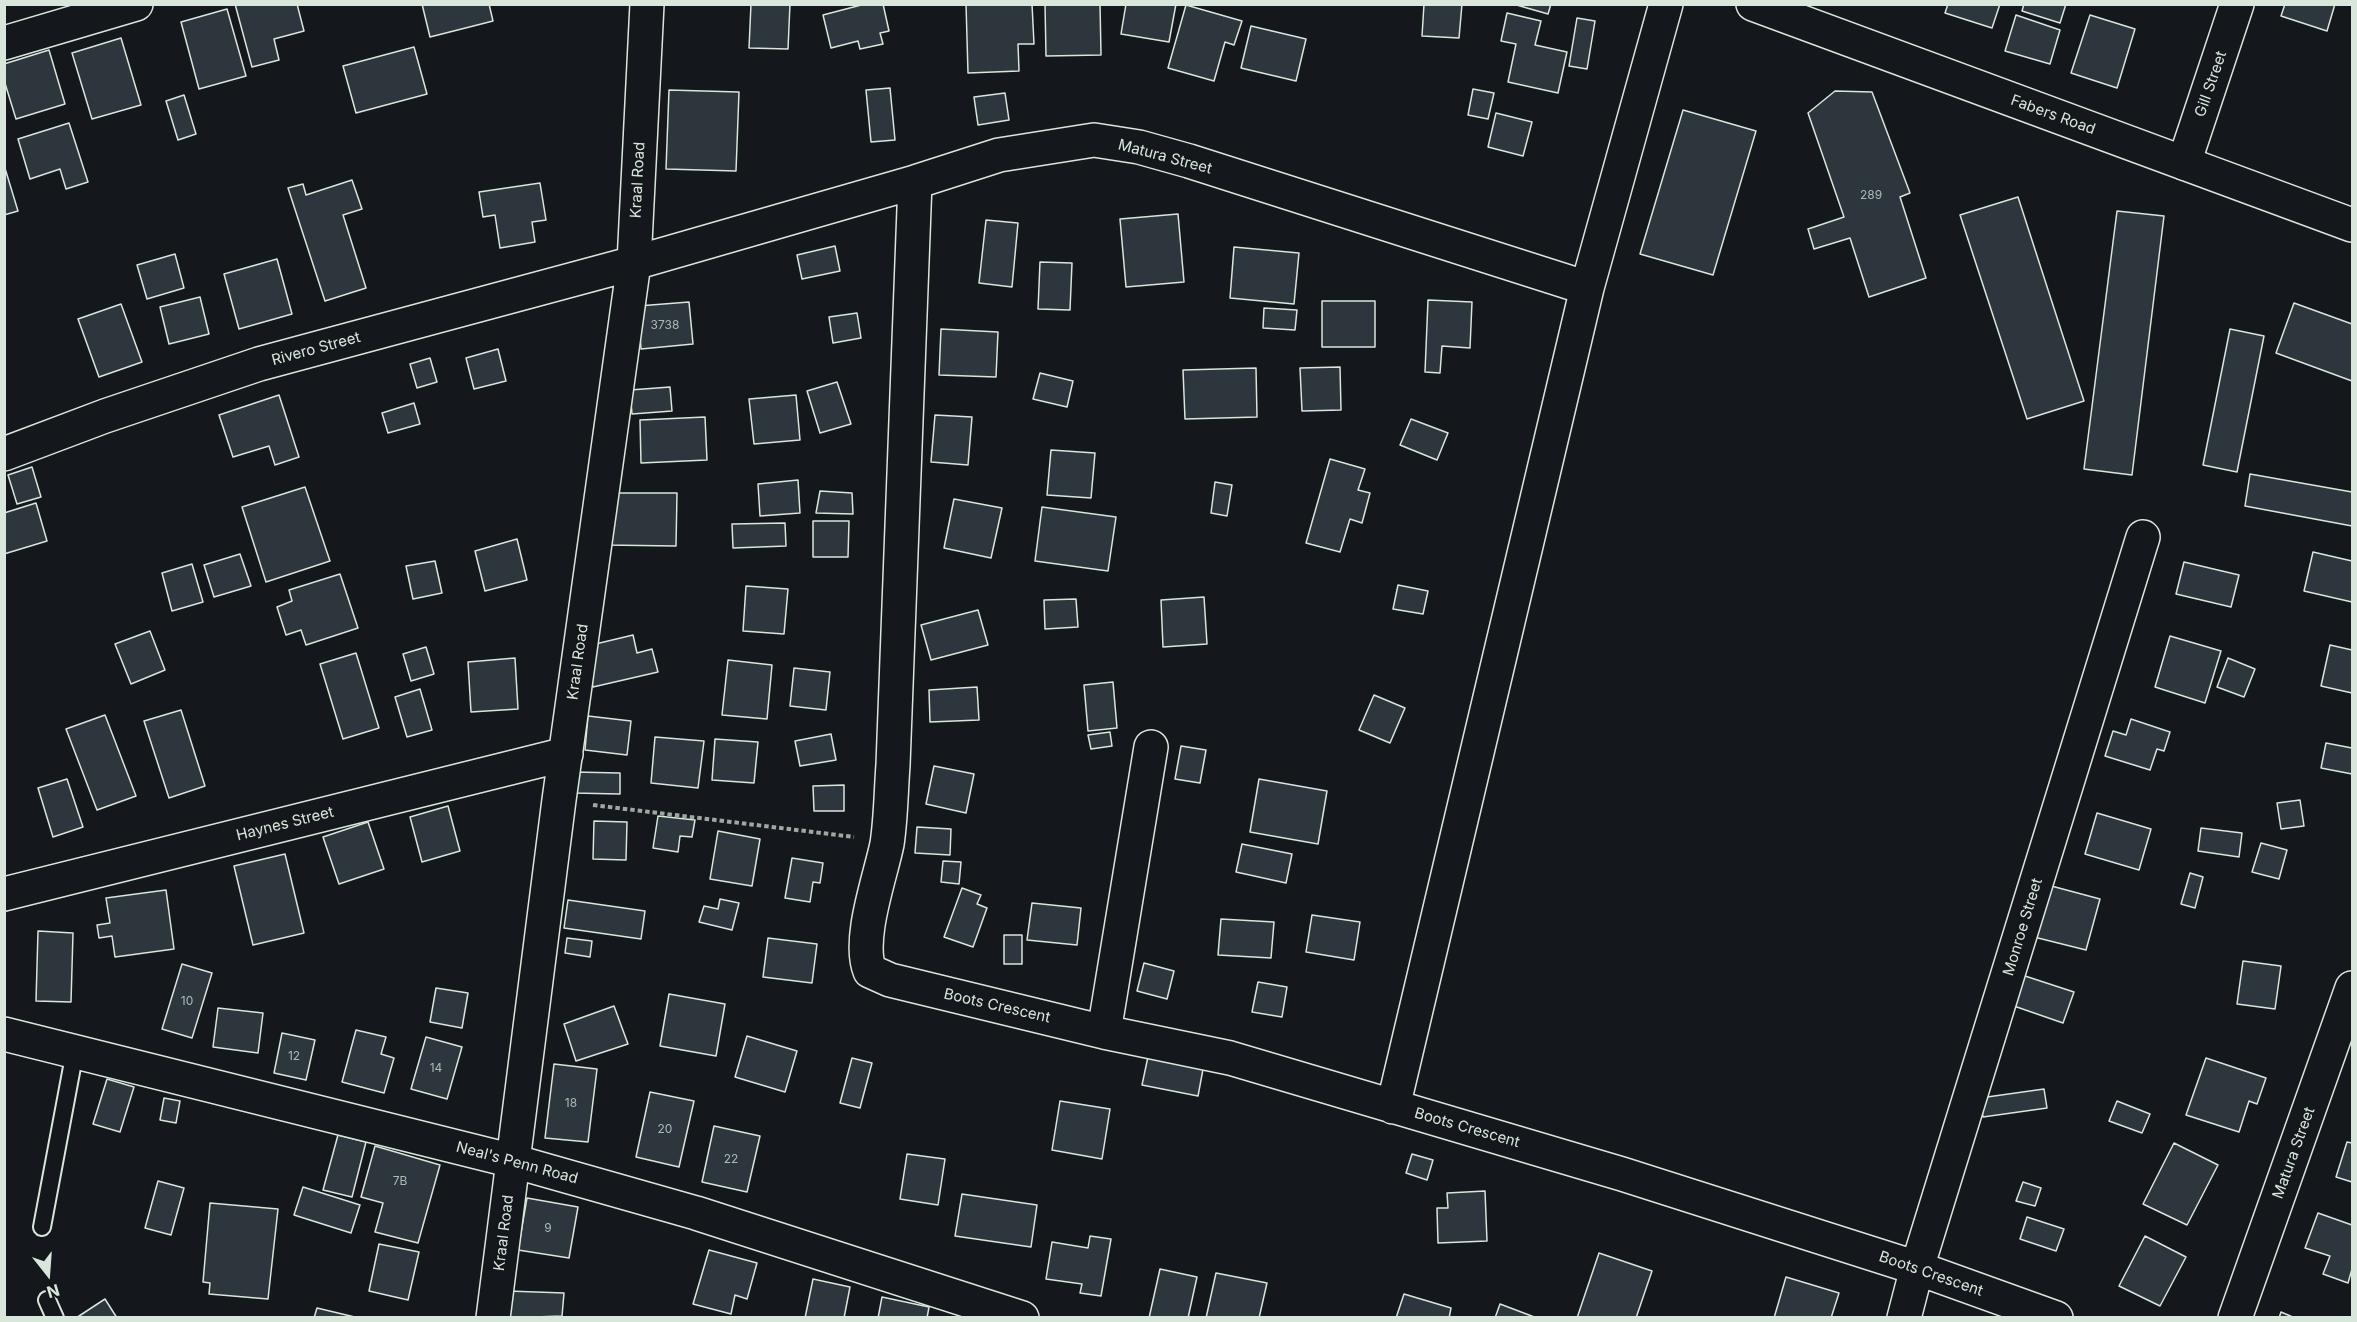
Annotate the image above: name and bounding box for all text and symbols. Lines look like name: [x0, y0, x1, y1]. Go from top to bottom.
street label: Gill Street: [2191, 49, 2231, 119]
street label: Fabers Road: [2008, 91, 2098, 139]
street label: Matura Street: [1116, 136, 1214, 178]
street label: Kraal Road: [627, 141, 649, 219]
house number: 289: [1860, 188, 1882, 202]
house number: 3738: [651, 318, 679, 332]
street label: Rivero Street: [270, 329, 362, 369]
street label: Kraal Road: [564, 623, 592, 701]
street label: Haynes Street: [234, 803, 336, 845]
street label: Monroe Street: [2000, 876, 2046, 978]
street label: Boots Crescent: [942, 985, 1052, 1027]
house number: 10: [181, 994, 193, 1008]
house number: 12: [288, 1049, 300, 1063]
house number: 14: [430, 1061, 442, 1075]
house number: 18: [565, 1096, 577, 1110]
street label: Boots Crescent: [1412, 1104, 1522, 1152]
street label: Matura Street: [2269, 1105, 2319, 1201]
house number: 20: [658, 1122, 672, 1136]
street label: Neal's Penn Road: [454, 1138, 580, 1188]
house number: 22: [724, 1152, 738, 1166]
house number: 7B: [393, 1174, 407, 1188]
street label: Kraal Road: [490, 1194, 518, 1272]
house number: 9: [544, 1221, 552, 1235]
north arrow: [18, 1244, 78, 1304]
street label: Boots Crescent: [1877, 1248, 1985, 1300]
text: N: [45, 1280, 62, 1303]

